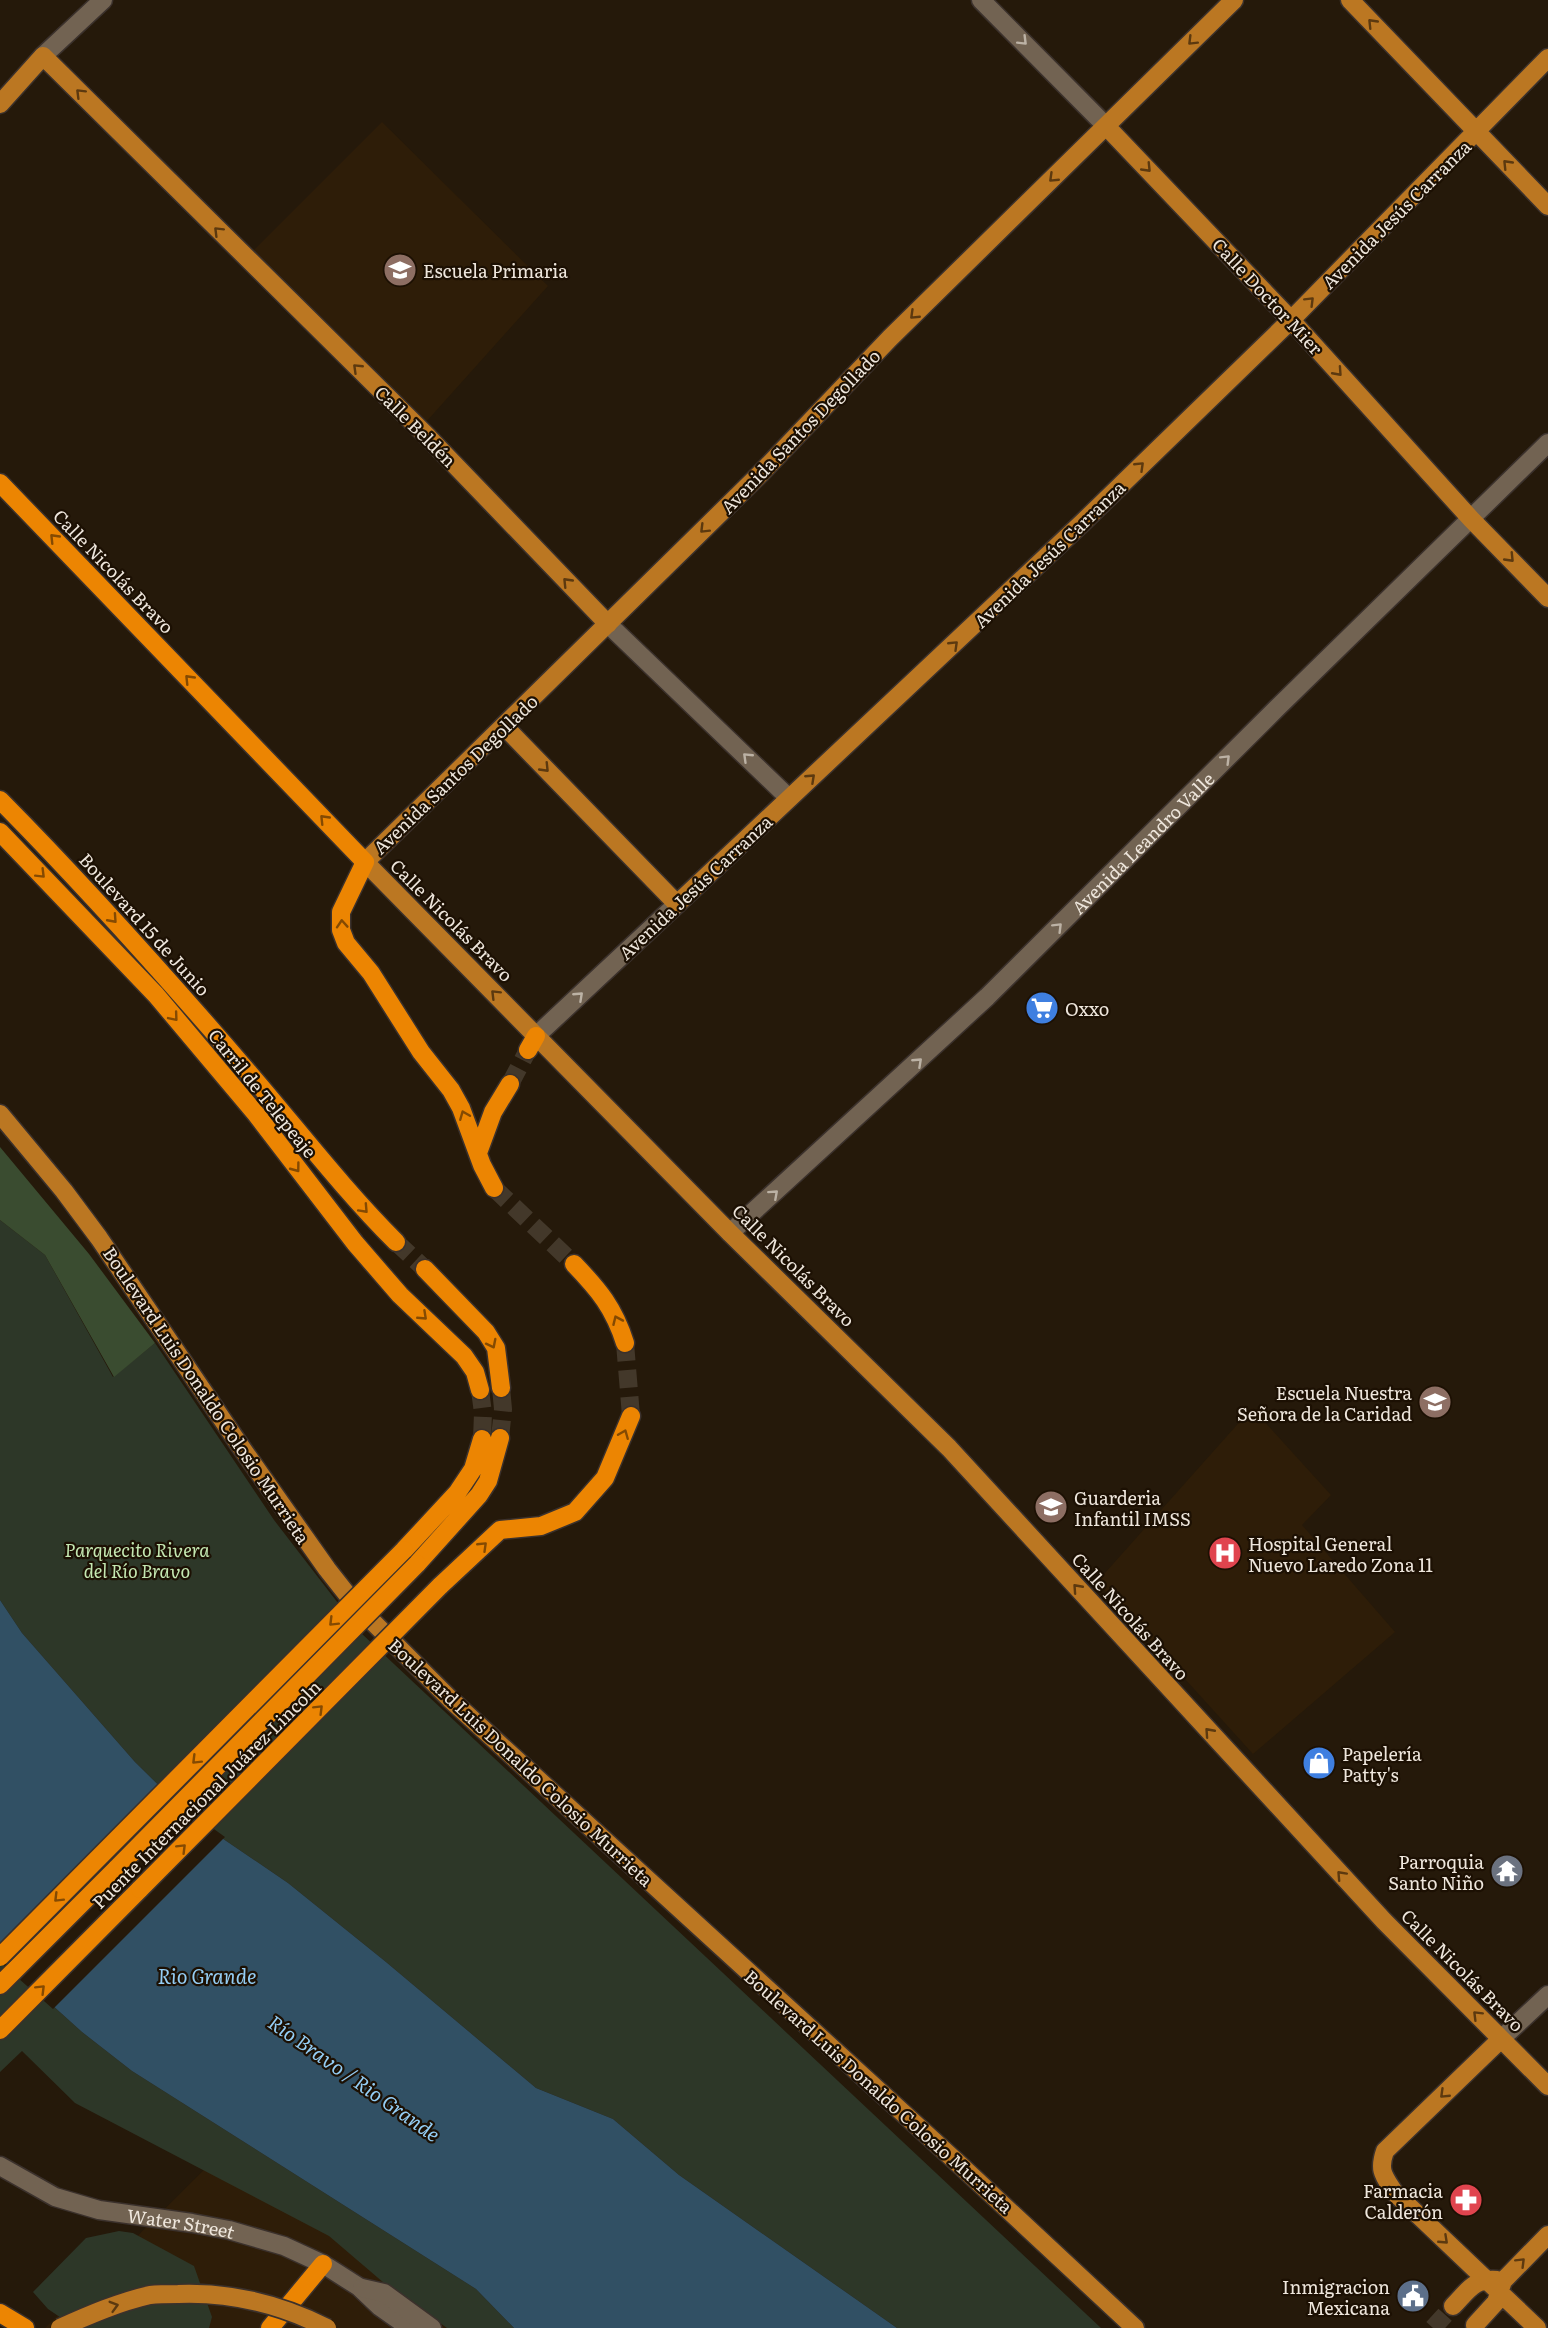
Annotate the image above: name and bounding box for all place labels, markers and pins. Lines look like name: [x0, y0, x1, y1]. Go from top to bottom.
school or university icon: Escuela Primaria: [382, 252, 418, 288]
place label: Escuela Primaria: [423, 257, 568, 284]
supermarket icon: Oxxo: [1024, 990, 1060, 1026]
place label: Oxxo: [1065, 995, 1109, 1022]
place label: Escuela Nuestra Señora de la Caridad: [1237, 1379, 1412, 1427]
school or university icon: Escuela Nuestra Señora de la Caridad: [1417, 1384, 1453, 1420]
place label: Guarderia Infantil IMSS: [1074, 1484, 1191, 1532]
school or university icon: Guarderia Infantil IMSS: [1033, 1489, 1069, 1525]
place label: Hospital General Nuevo Laredo Zona 11: [1248, 1530, 1433, 1578]
hospital icon: Hospital General Nuevo Laredo Zona 11: [1207, 1535, 1243, 1571]
place label: Papelería Patty's: [1342, 1740, 1422, 1788]
shop icon: Papelería Patty's: [1301, 1745, 1337, 1781]
place label: Parroquia Santo Niño: [1388, 1848, 1484, 1896]
temple icon: Parroquia Santo Niño: [1489, 1853, 1525, 1889]
place label: Farmacia Calderón: [1363, 2177, 1443, 2225]
pharmacy icon: Farmacia Calderón: [1448, 2182, 1484, 2218]
place label: Inmigracion Mexicana: [1282, 2273, 1390, 2321]
public building icon: Inmigracion Mexicana: [1395, 2278, 1431, 2314]

